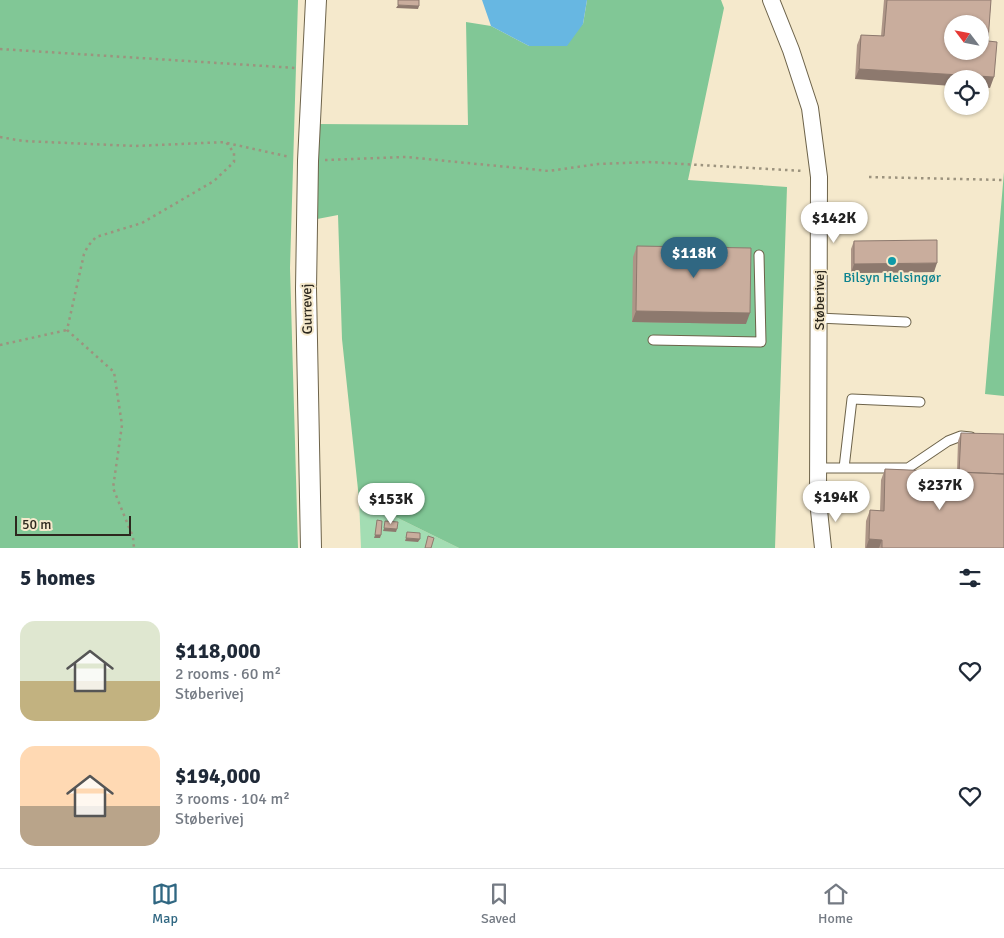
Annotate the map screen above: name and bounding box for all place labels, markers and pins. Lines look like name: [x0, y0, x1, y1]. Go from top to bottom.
pin: $142K: [799, 202, 869, 244]
pin: $118K: [659, 236, 729, 279]
marker: Bilsyn Helsingør: [886, 255, 898, 267]
place label: Bilsyn Helsingør: [843, 269, 942, 286]
pin: $237K: [905, 468, 975, 511]
pin: $194K: [801, 480, 871, 523]
pin: $153K: [356, 482, 426, 525]

